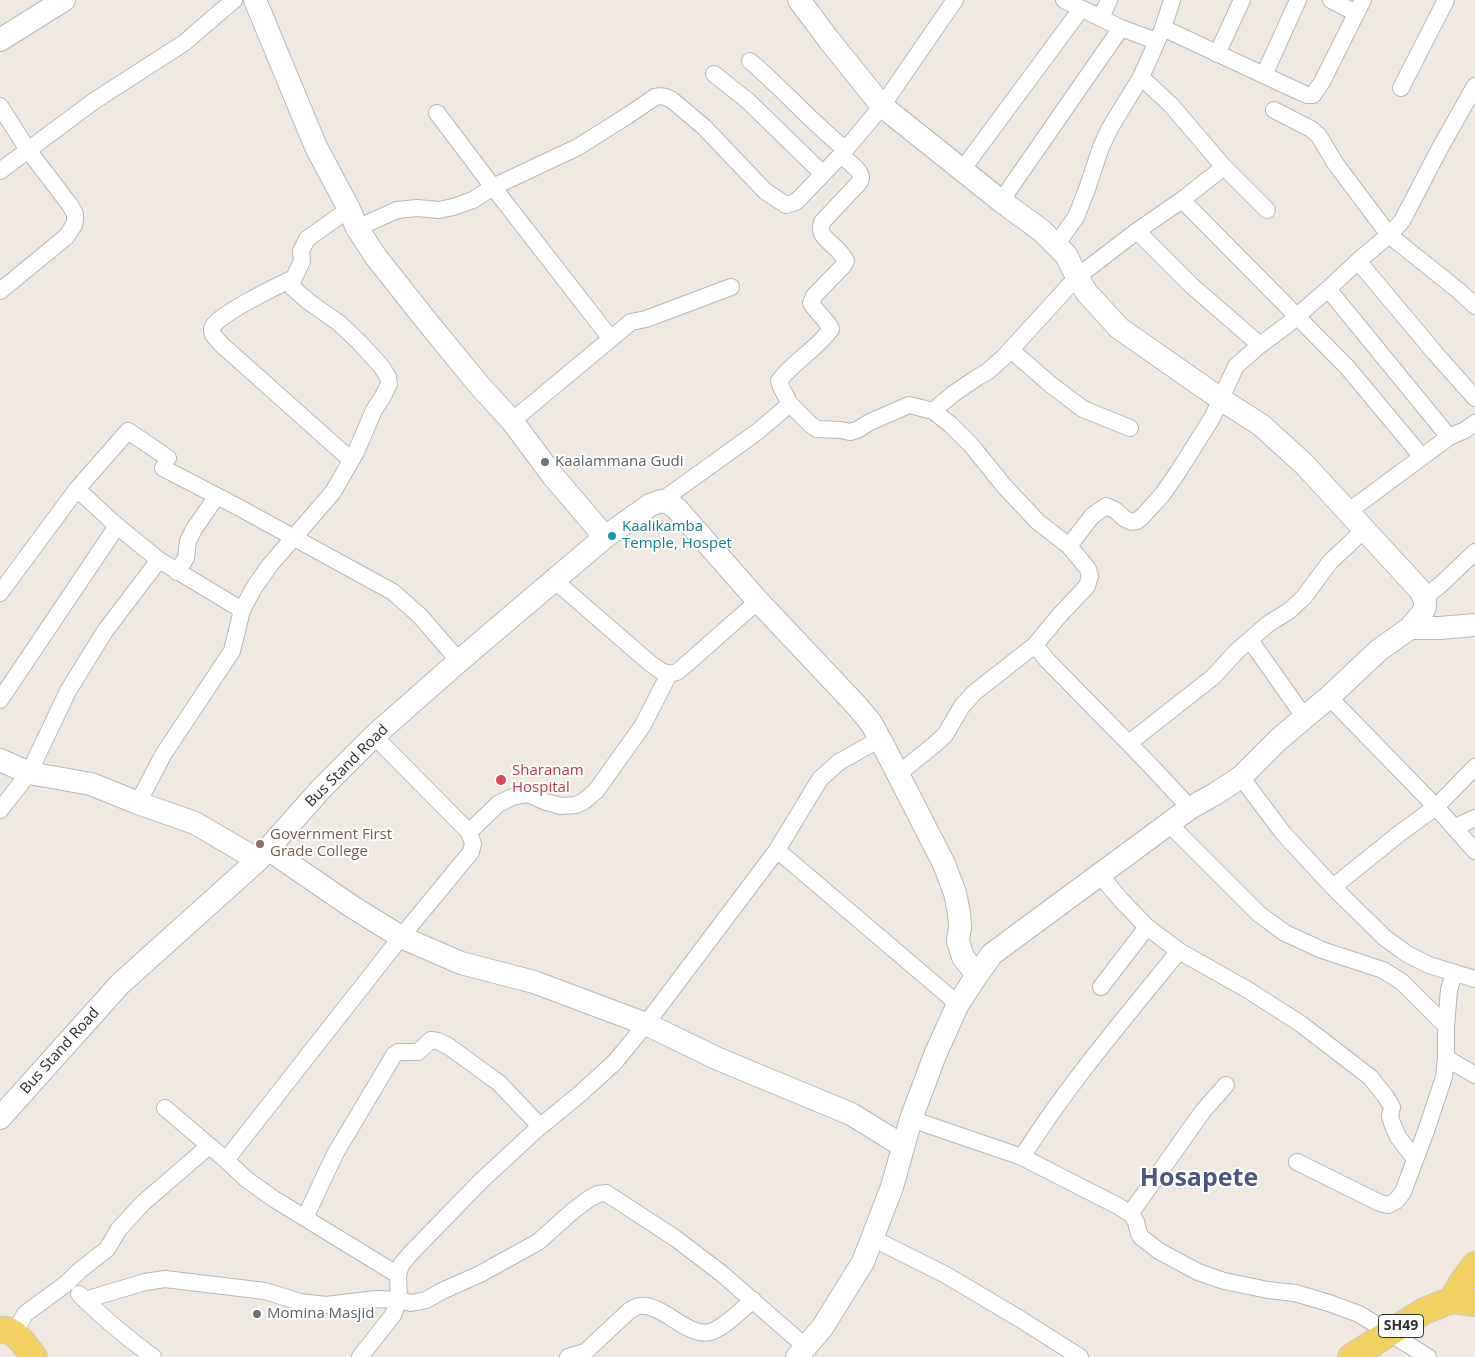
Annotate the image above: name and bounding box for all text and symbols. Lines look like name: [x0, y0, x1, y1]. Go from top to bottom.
place label: Kaalammana Gudi: [555, 453, 684, 471]
marker: Kaalammana Gudi: [539, 456, 551, 468]
place label: Kaalikamba Temple, Hospet: [622, 518, 732, 553]
marker: Kaalikamba Temple, Hospet: [606, 530, 618, 542]
street label: Bus Stand Road: [302, 721, 392, 811]
place label: Sharanam Hospital: [512, 762, 584, 797]
marker: Sharanam Hospital: [494, 773, 508, 787]
place label: Government First Grade College: [270, 826, 392, 861]
marker: Government First Grade College: [254, 838, 266, 850]
street label: Bus Stand Road: [17, 1004, 103, 1098]
district label: Hosapete: [1140, 1164, 1258, 1194]
place label: Momina Masjid: [267, 1305, 374, 1323]
marker: Momina Masjid: [251, 1308, 263, 1320]
road number: SH49: [1378, 1314, 1424, 1338]

